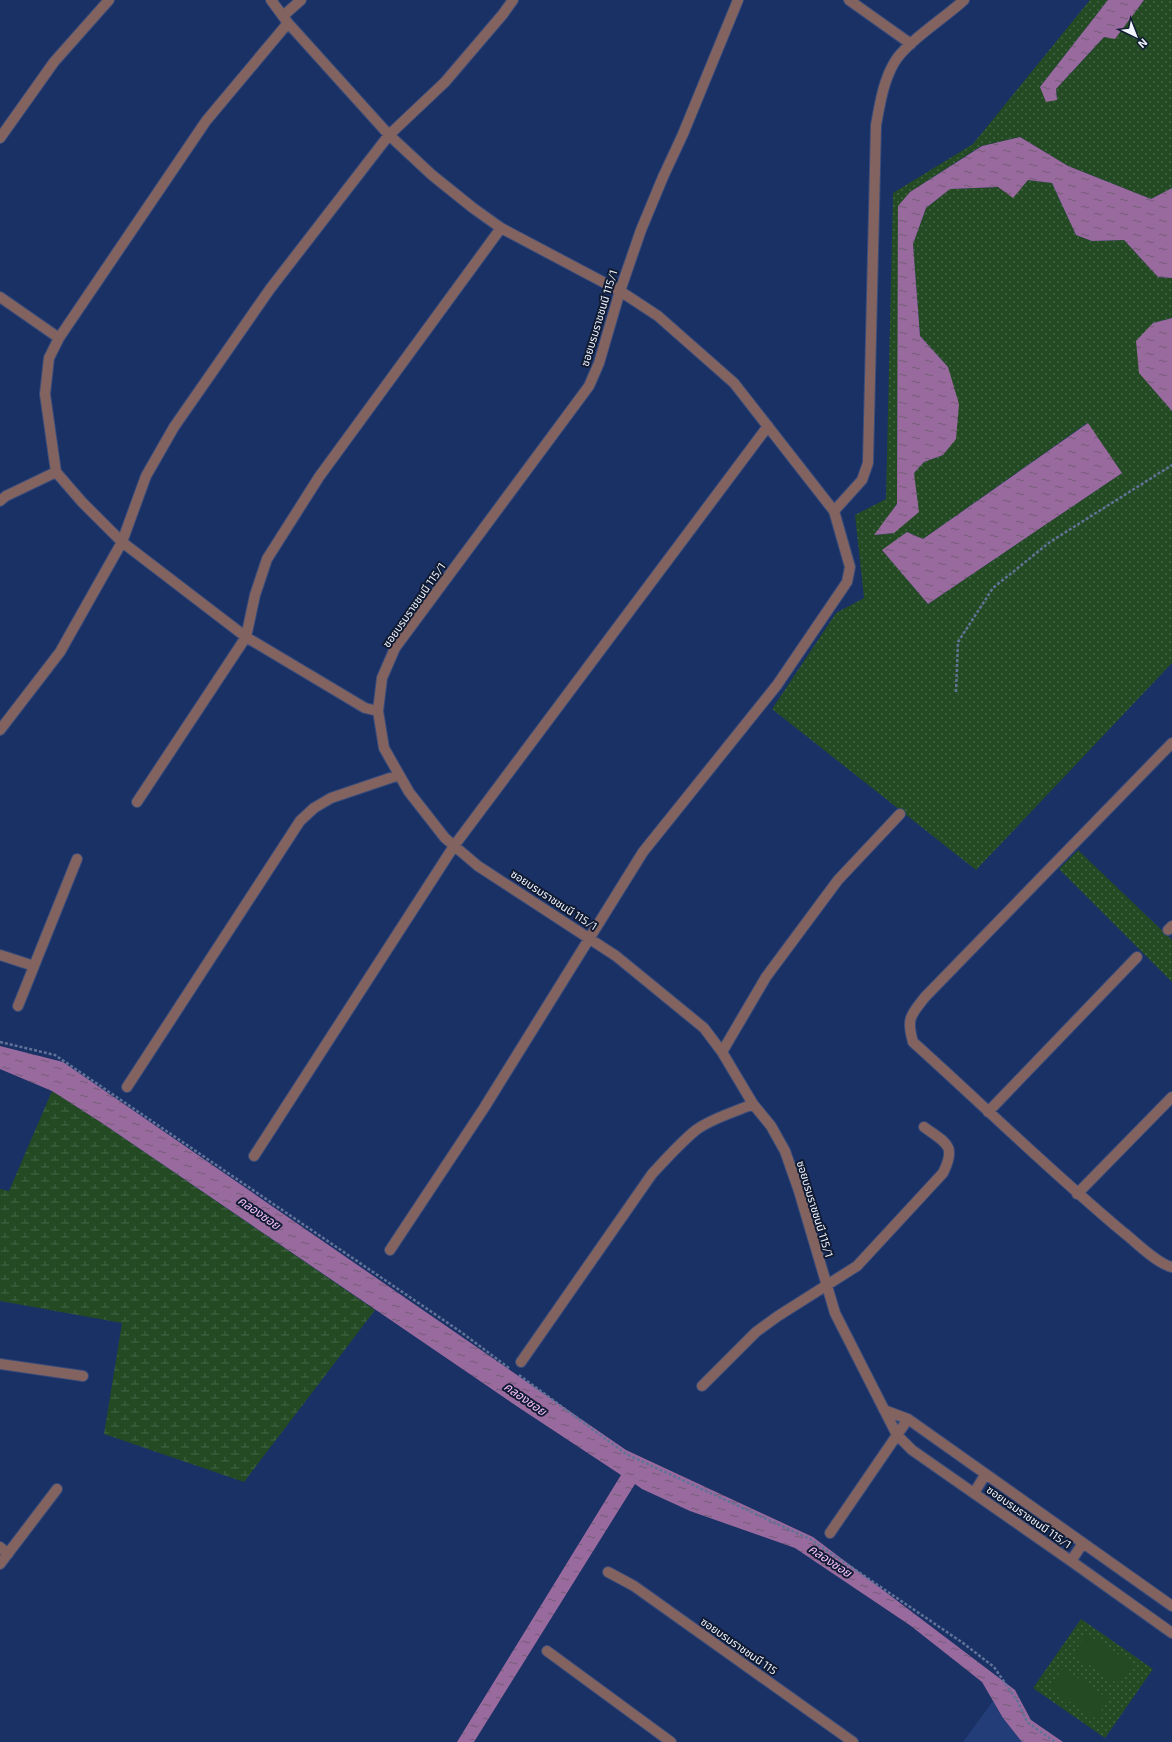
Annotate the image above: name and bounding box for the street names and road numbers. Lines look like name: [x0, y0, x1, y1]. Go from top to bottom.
street label: ซอยบรมราชชนนี 115/1: [578, 268, 619, 368]
street label: ซอยบรมราชชนนี 115/1: [379, 560, 448, 650]
street label: ซอยบรมราชชนนี 115/1: [509, 867, 600, 932]
street label: ซอยบรมราชชนนี 115/1: [795, 1159, 836, 1259]
street label: ซอยบรมราชชนนี 115/1: [984, 1482, 1074, 1551]
street label: ซอยบรมราชชนนี 115: [699, 1614, 780, 1677]

